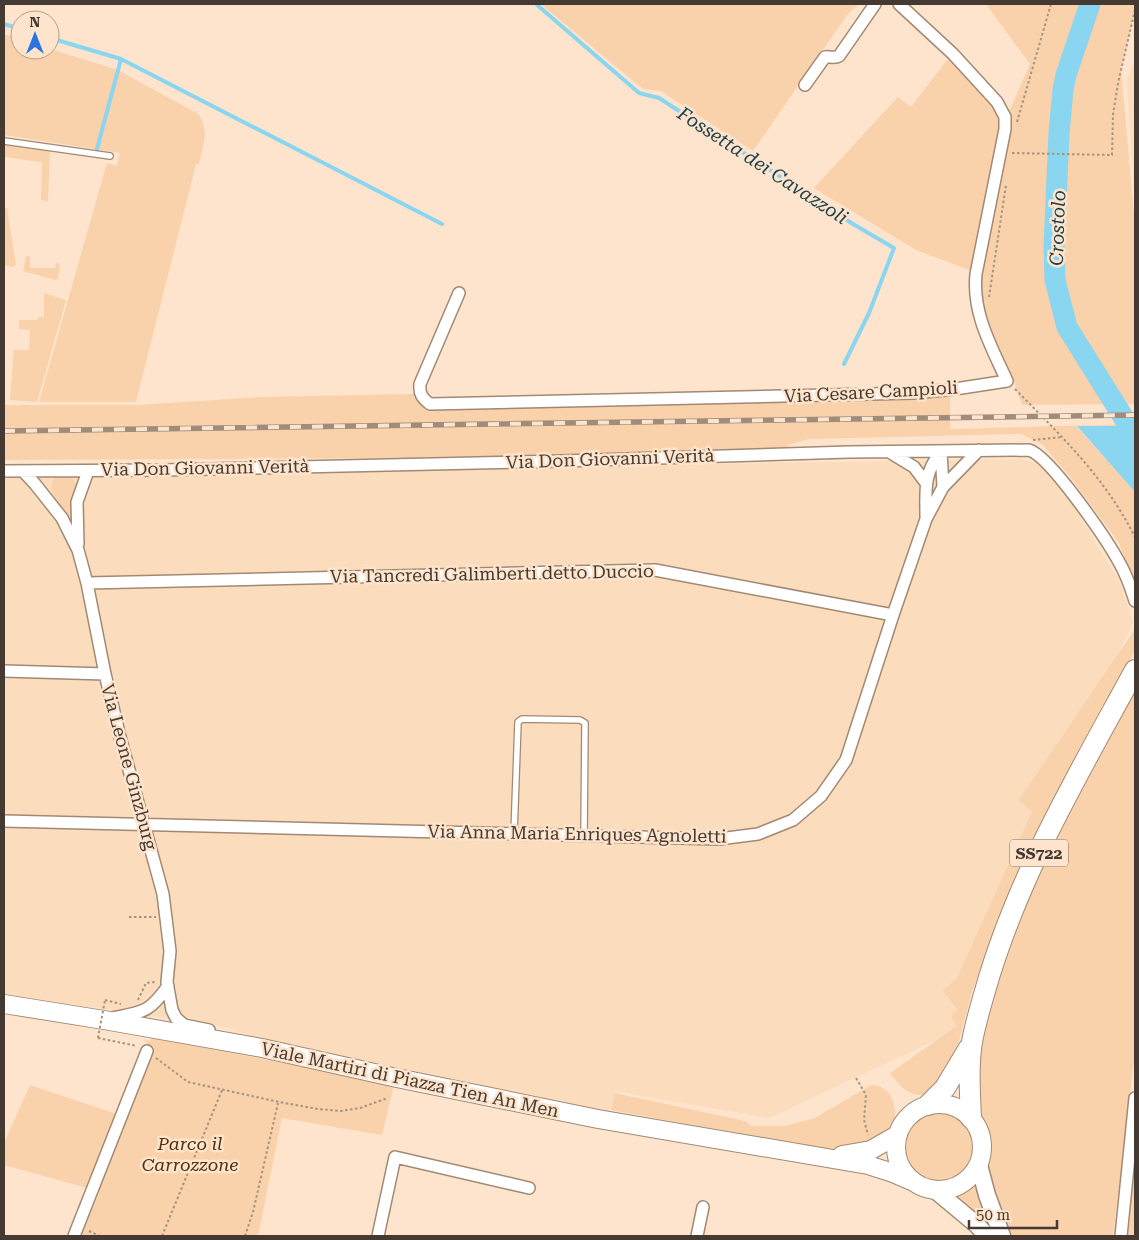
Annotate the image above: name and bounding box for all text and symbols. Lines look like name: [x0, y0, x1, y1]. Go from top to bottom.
north arrow: [10, 10, 60, 60]
text: N: [30, 14, 41, 30]
water label: Fossetta dei Cavazzoli: [672, 101, 852, 229]
water label: Crostolo: [1045, 190, 1070, 266]
street label: Via Cesare Campioli: [783, 376, 959, 407]
street label: Via Don Giovanni Verità: [505, 444, 715, 473]
street label: Via Don Giovanni Verità: [101, 455, 310, 480]
street label: Via Tancredi Galimberti detto Duccio: [330, 560, 654, 587]
street label: Via Leone Ginzburg: [97, 682, 162, 853]
street label: Via Anna Maria Enriques Agnoletti: [427, 820, 727, 847]
road number: SS722: [1010, 840, 1068, 866]
street label: Viale Martiri di Piazza Tien An Men: [259, 1038, 561, 1121]
park label: Parco il Carrozzone: [142, 1133, 238, 1175]
scale bar: [969, 1198, 1056, 1230]
text: 50 m: [976, 1206, 1011, 1224]

